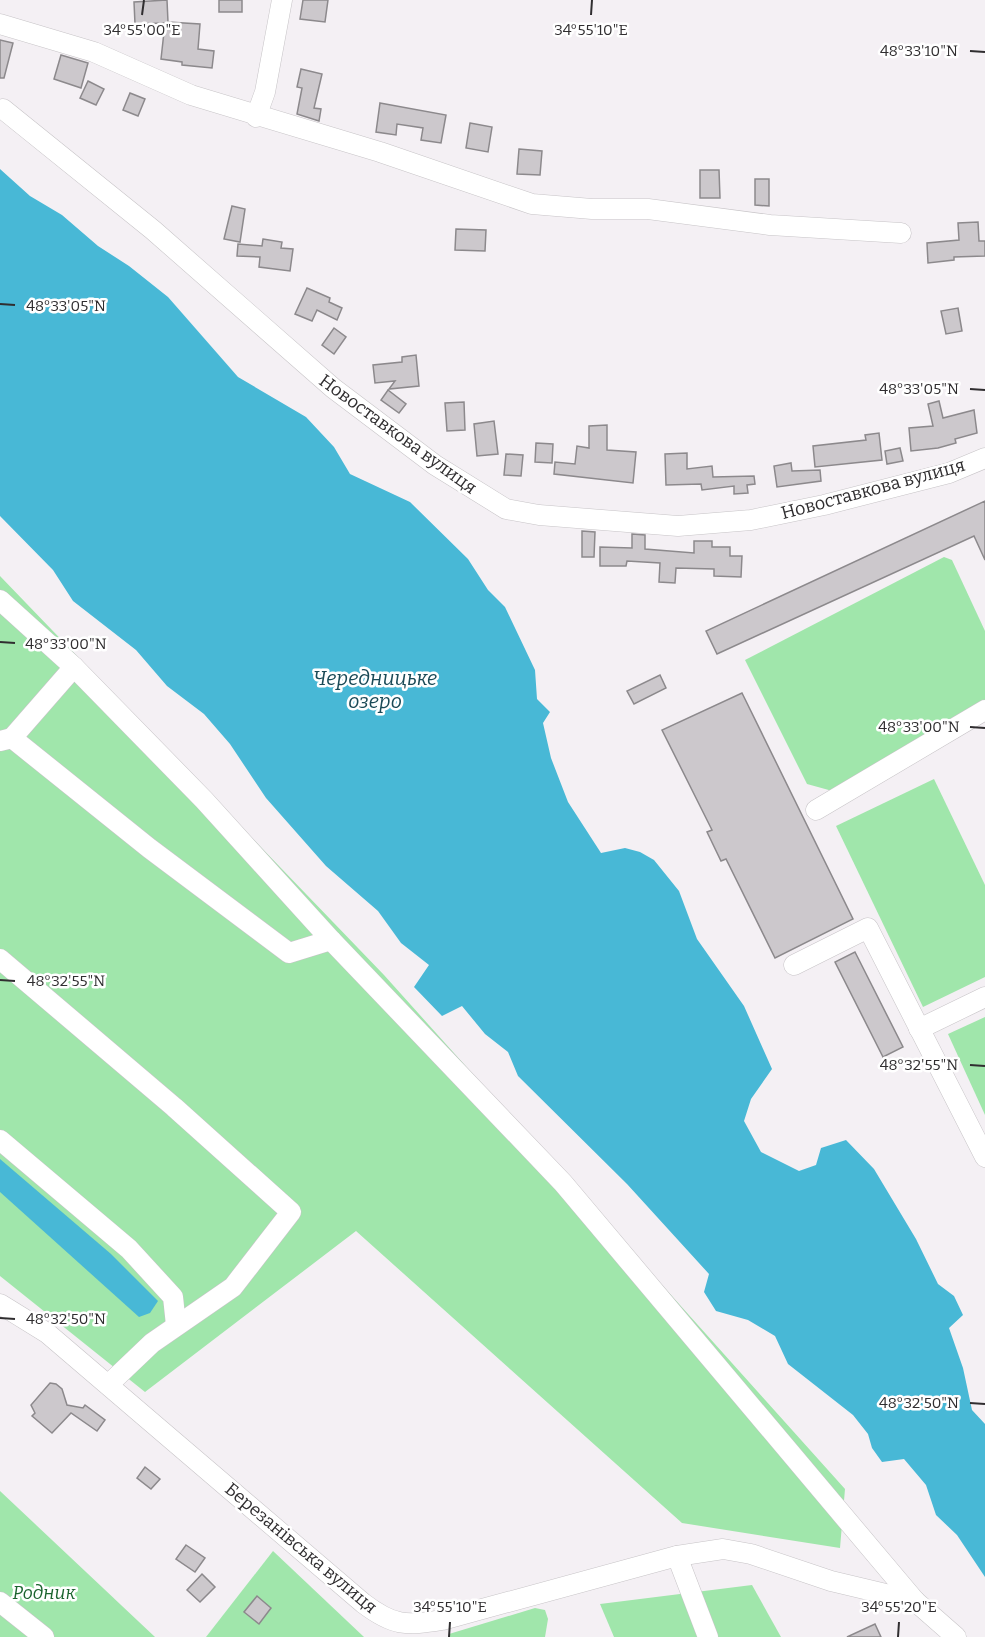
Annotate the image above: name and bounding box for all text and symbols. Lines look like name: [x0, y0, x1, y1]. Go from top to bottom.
text: 34°55'00"E: [103, 21, 181, 39]
text: 34°55'10"E: [554, 21, 628, 39]
text: 48°33'10"N: [880, 42, 958, 60]
text: 48°33'05"N: [26, 297, 106, 315]
street label: Новоставкова вулиця: [315, 369, 481, 499]
text: 48°33'05"N: [879, 380, 959, 398]
street label: Новоставкова вулиця: [779, 454, 967, 524]
text: 48°33'00"N: [25, 635, 107, 653]
water label: Чередницьке озеро: [313, 666, 437, 713]
text: 48°33'00"N: [878, 718, 960, 736]
text: 48°32'55"N: [27, 972, 105, 990]
text: 48°32'55"N: [880, 1056, 958, 1074]
text: 48°32'50"N: [26, 1310, 106, 1328]
text: 48°32'50"N: [879, 1394, 959, 1412]
street label: Березанівська вулиця: [220, 1478, 382, 1618]
park label: Родник: [12, 1582, 76, 1604]
text: 34°55'10"E: [413, 1598, 487, 1616]
text: 34°55'20"E: [861, 1598, 937, 1616]

